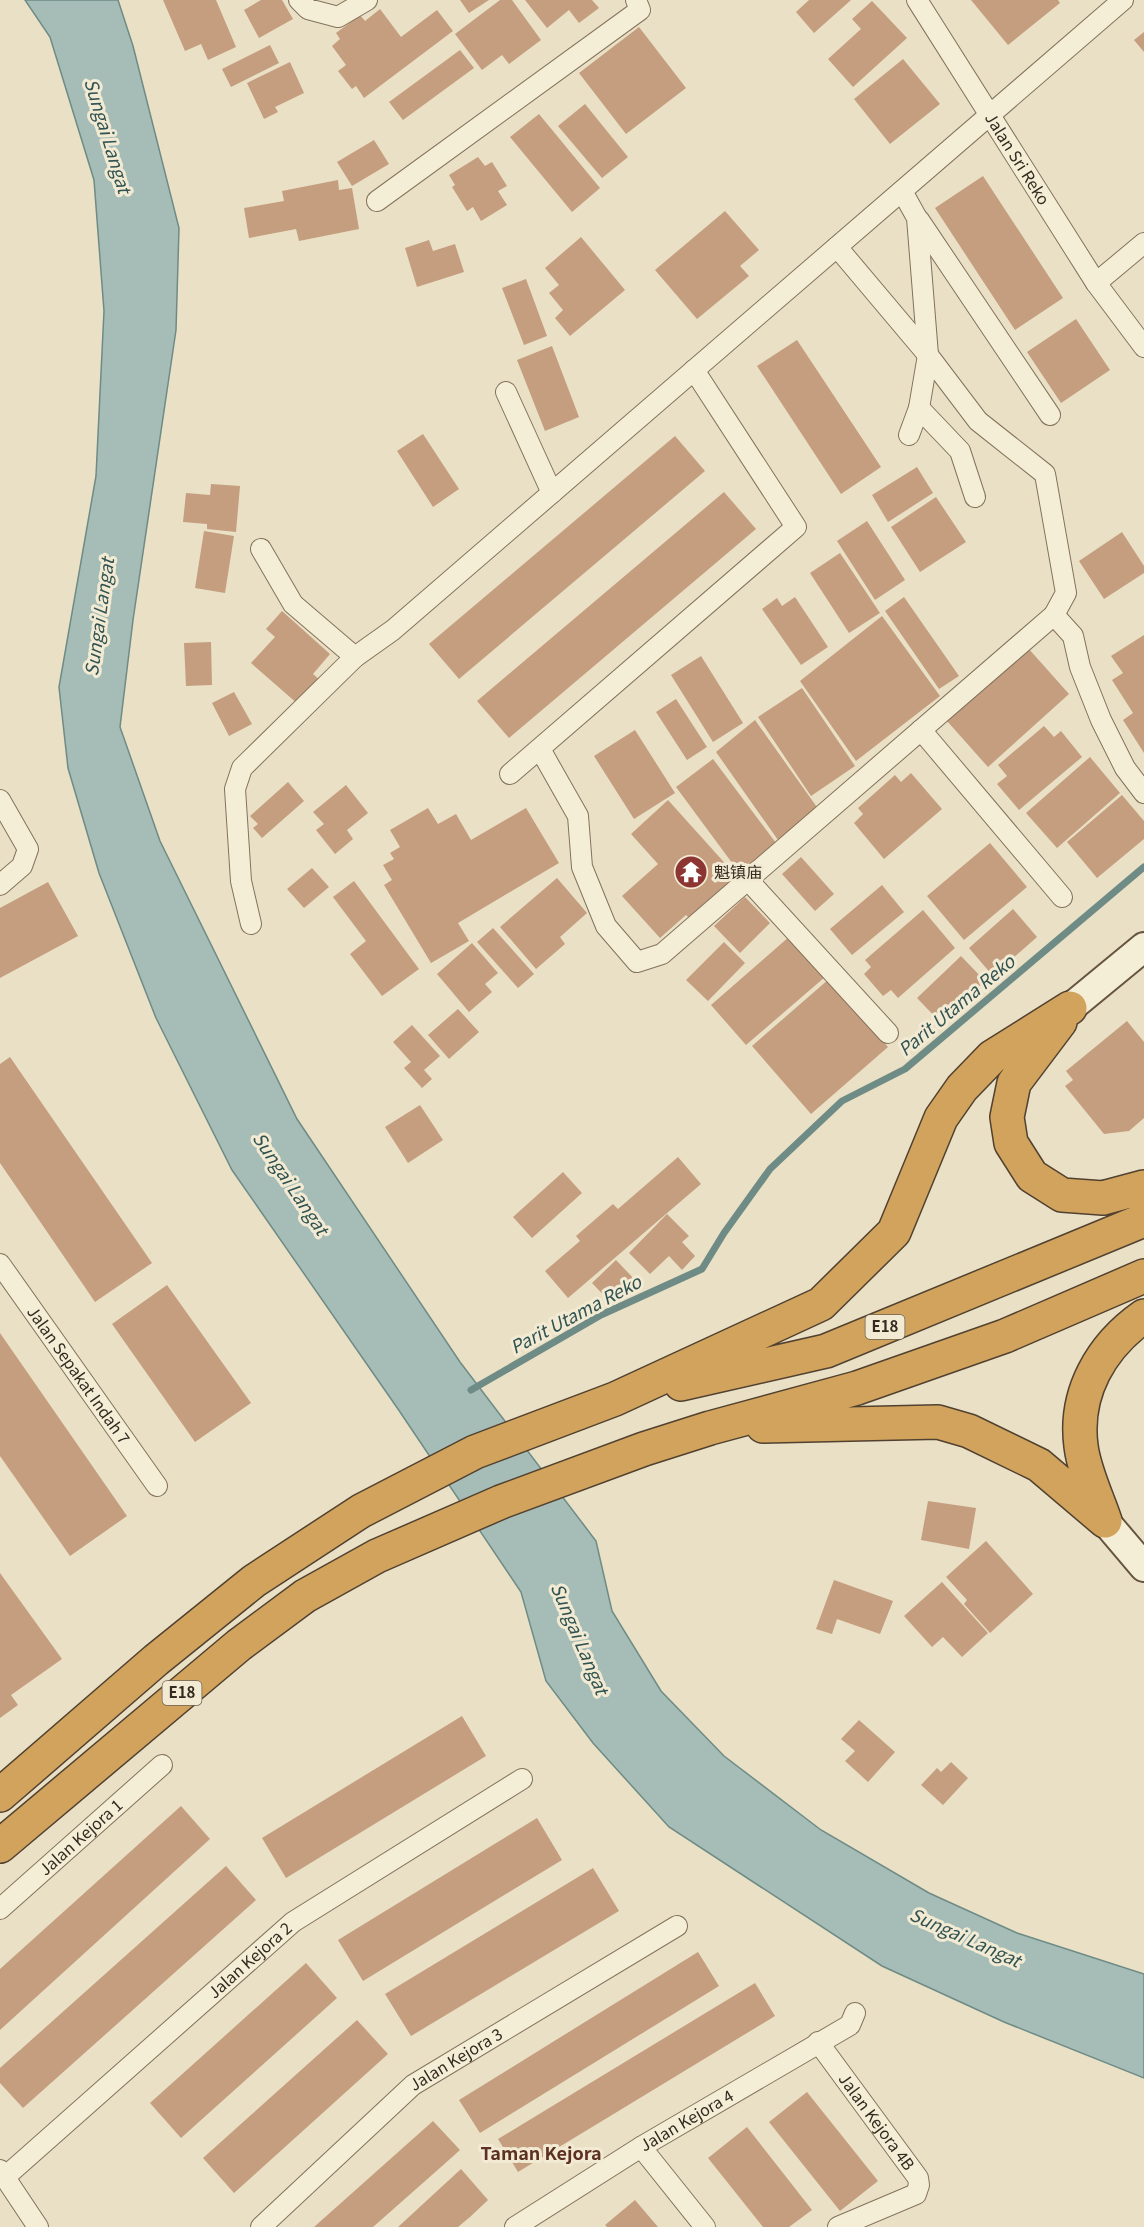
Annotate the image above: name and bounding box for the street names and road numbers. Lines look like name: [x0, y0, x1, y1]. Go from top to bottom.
street label: Jalan Sri Reko: [980, 107, 1057, 209]
street label: Jalan Sepakat Indah 7: [22, 1301, 137, 1448]
road number: E18: [866, 1315, 904, 1339]
road number: E18: [162, 1681, 201, 1705]
street label: Jalan Kejora 1: [33, 1793, 127, 1880]
street label: Jalan Kejora 2: [202, 1916, 296, 2003]
street label: Jalan Kejora 3: [404, 2021, 506, 2096]
street label: Jalan Kejora 4B: [834, 2068, 921, 2175]
street label: Jalan Kejora 4: [635, 2083, 737, 2156]

